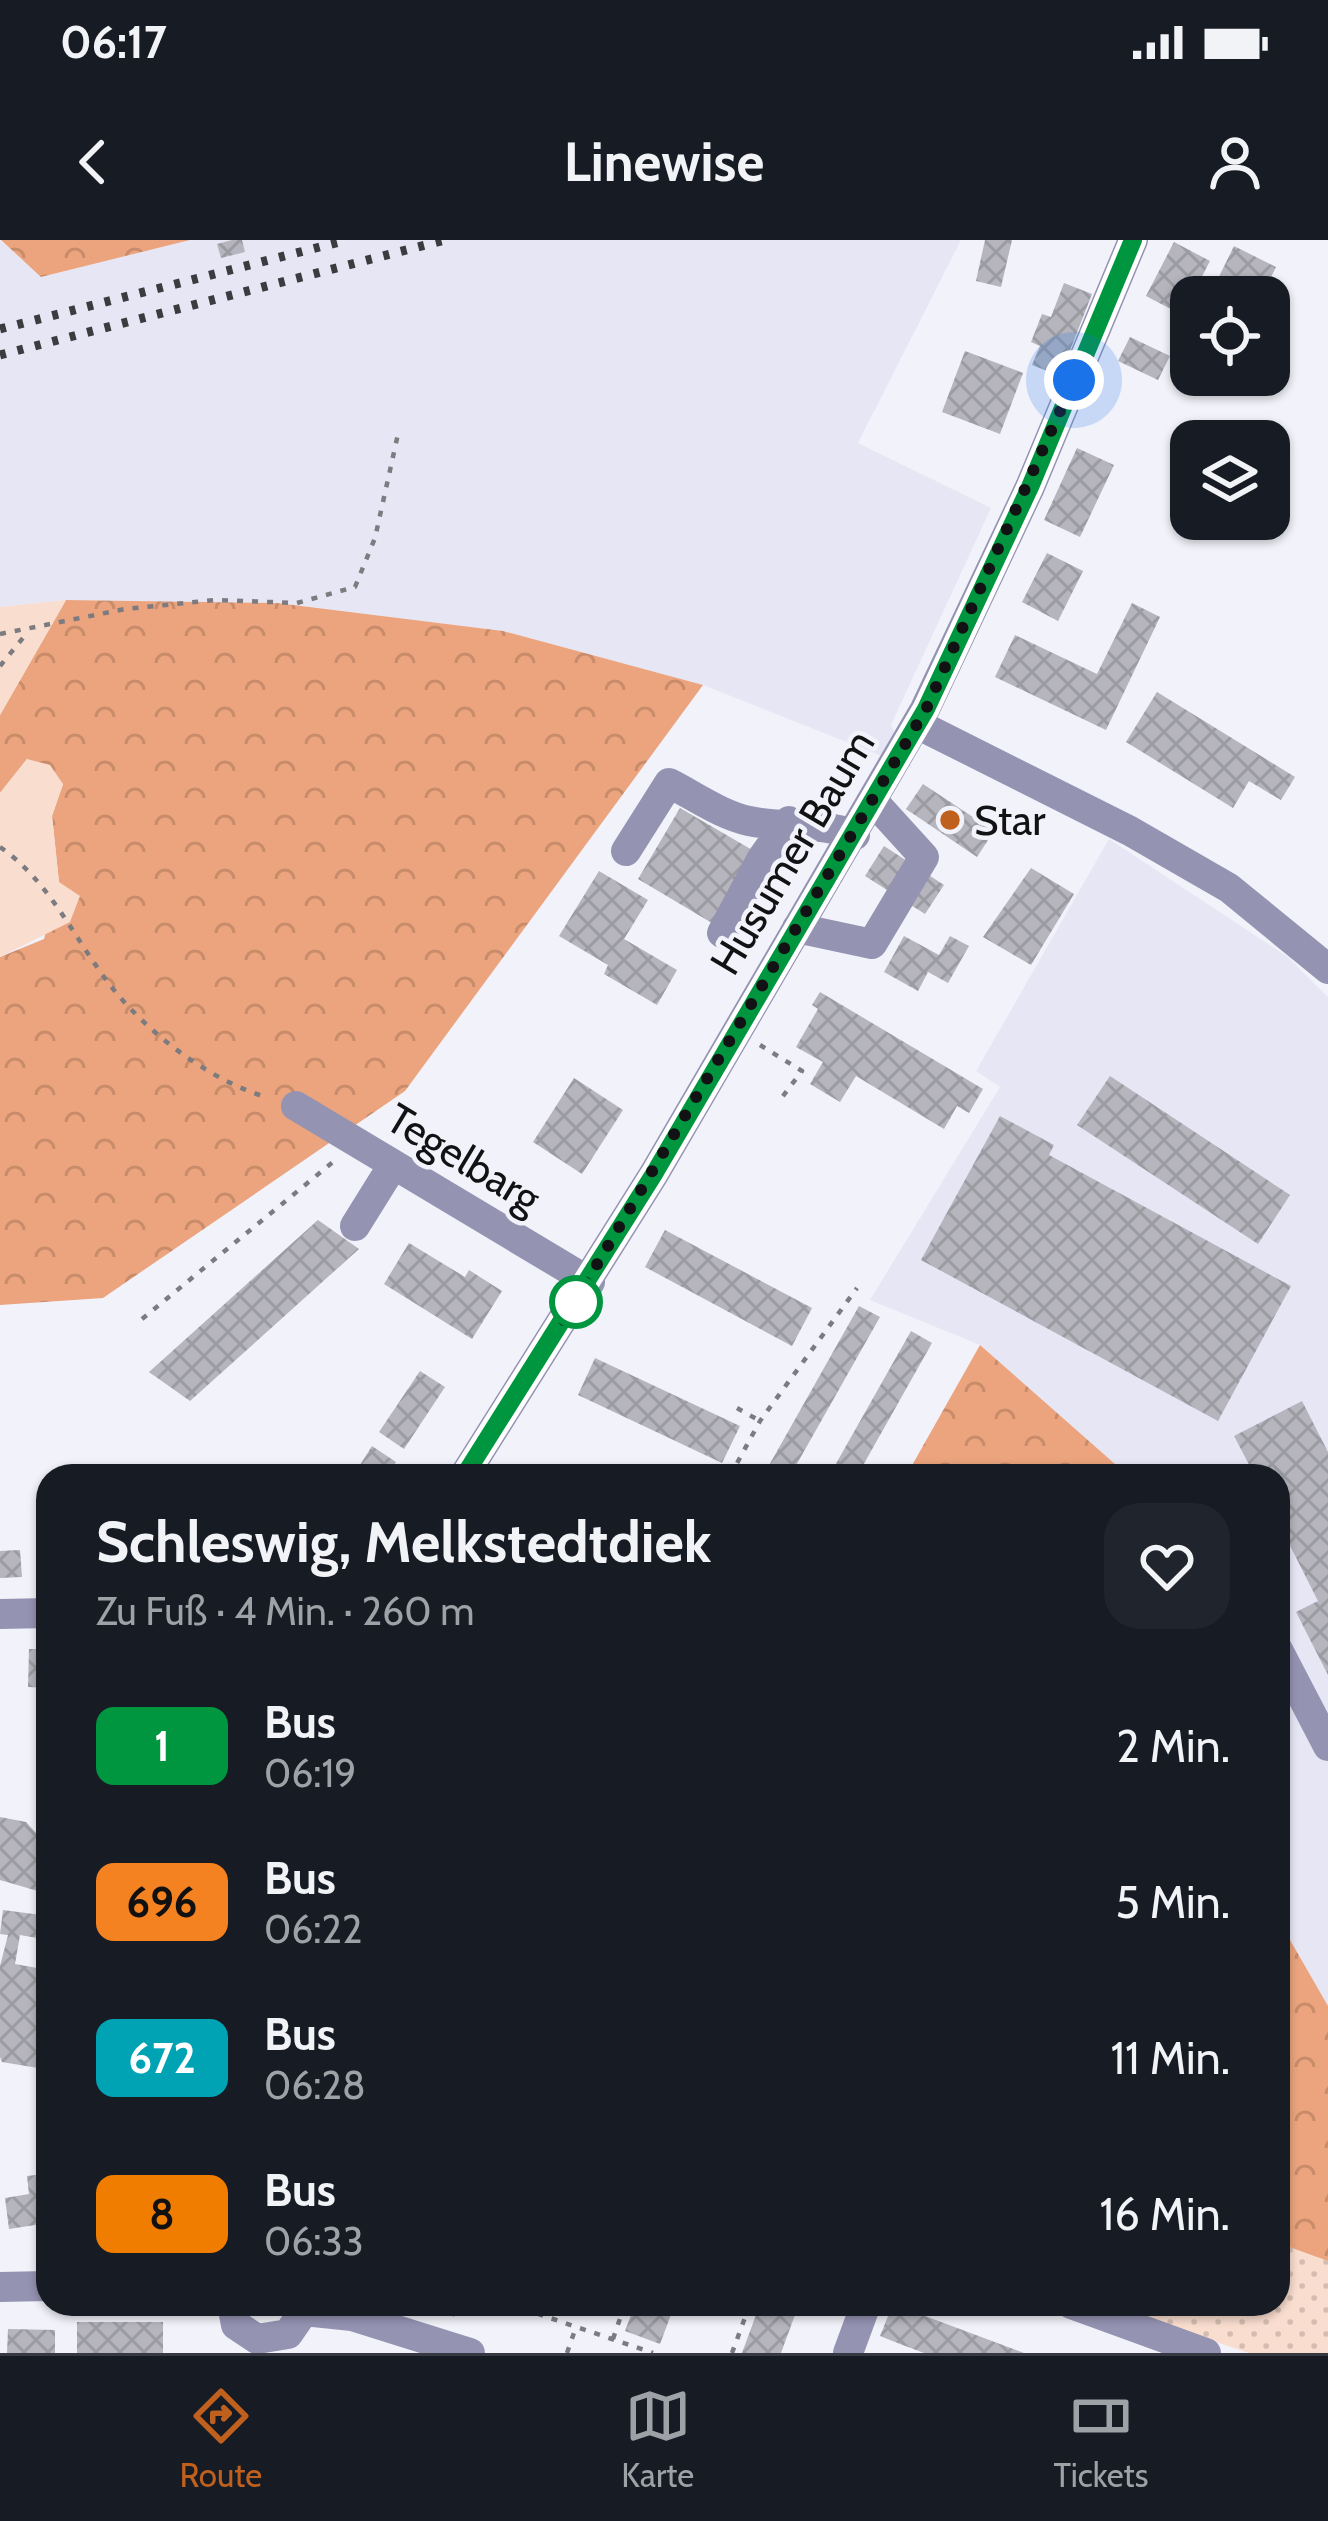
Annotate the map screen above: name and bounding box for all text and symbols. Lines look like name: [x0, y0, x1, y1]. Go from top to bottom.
text: 06:17: [60, 15, 167, 69]
icon: back: [60, 129, 126, 195]
text: Linewise: [564, 129, 764, 195]
icon: person: [1202, 129, 1268, 195]
map controls: [1170, 276, 1290, 540]
button: locate: [1170, 276, 1290, 396]
your location: [1044, 350, 1104, 410]
button: layers: [1170, 420, 1290, 540]
street label: Husumer Baum: [699, 720, 885, 984]
place label: Star: [974, 794, 1046, 846]
marker: Star: [937, 807, 963, 833]
street label: Tegelbarg: [378, 1092, 551, 1225]
unlabelled marker: [551, 1277, 601, 1327]
button: heart: [1104, 1503, 1230, 1629]
text: Schleswig, Melkstedtdiek: [96, 1507, 711, 1576]
text: Zu Fuß · 4 Min. · 260 m: [96, 1587, 474, 1635]
text: Bus: [264, 1695, 336, 1749]
text: 2 Min.: [1116, 1719, 1230, 1773]
text: 1: [154, 1720, 170, 1772]
text: 06:19: [264, 1749, 356, 1797]
text: Bus: [264, 1851, 336, 1905]
text: 5 Min.: [1115, 1875, 1230, 1929]
text: 696: [127, 1876, 197, 1928]
text: 06:22: [264, 1905, 362, 1953]
text: Bus: [264, 2007, 336, 2061]
text: 11 Min.: [1110, 2031, 1230, 2085]
text: 672: [128, 2032, 196, 2084]
text: 06:28: [264, 2061, 366, 2109]
text: Bus: [264, 2163, 336, 2217]
text: 16 Min.: [1099, 2187, 1230, 2241]
text: 8: [149, 2188, 175, 2240]
text: 06:33: [264, 2217, 364, 2265]
tab: Route: [180, 2383, 262, 2495]
tab: Karte: [621, 2383, 694, 2495]
tab: Tickets: [1053, 2383, 1148, 2495]

